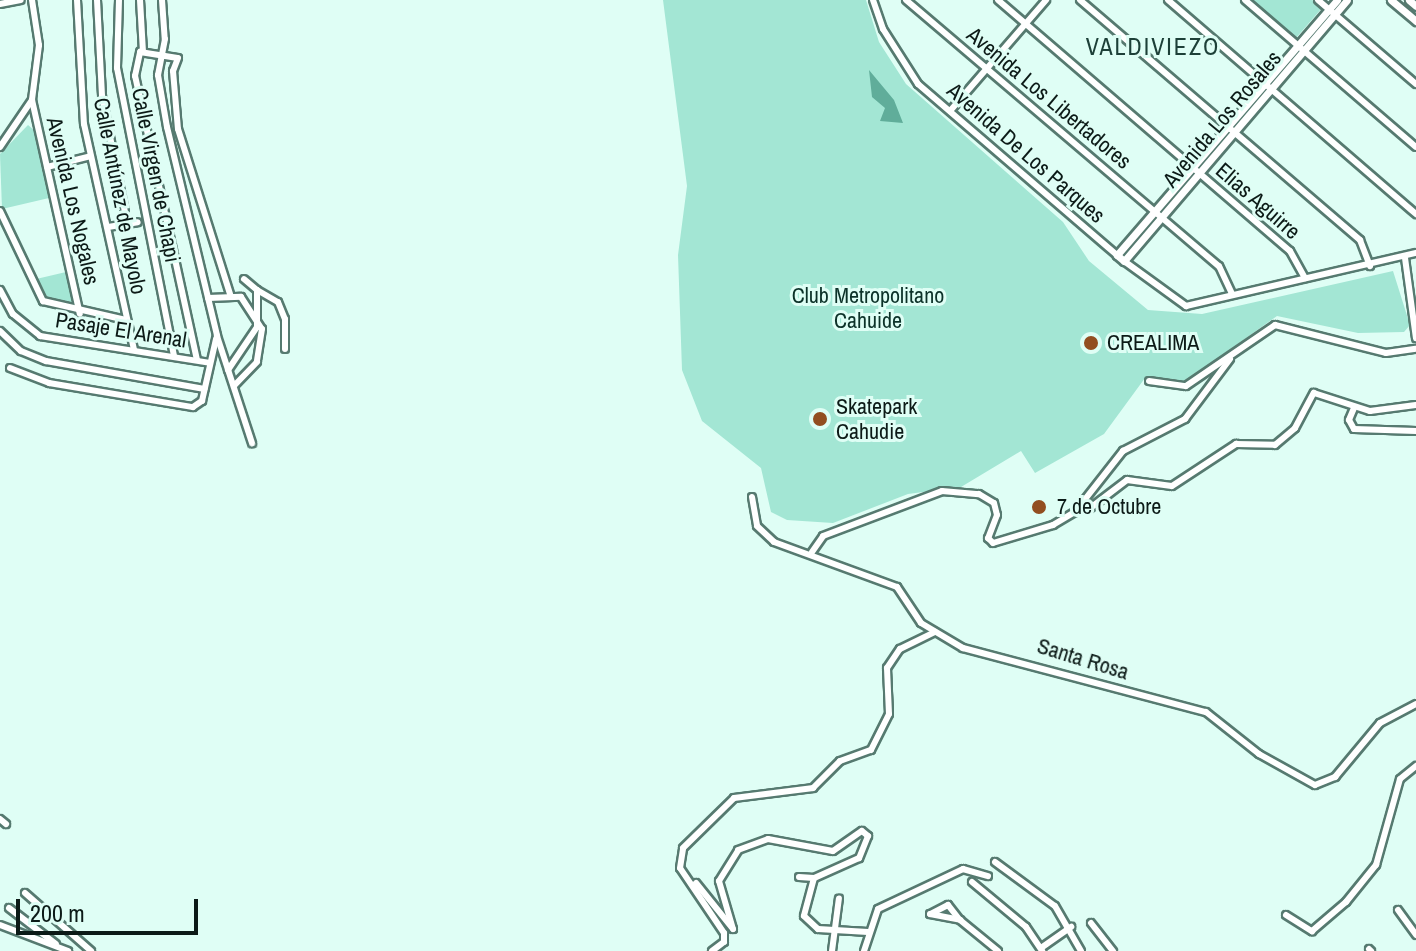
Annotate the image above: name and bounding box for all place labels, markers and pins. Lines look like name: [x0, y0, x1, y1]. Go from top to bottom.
place label: CREALIMA: [1107, 330, 1199, 356]
marker: CREALIMA: [1082, 334, 1100, 352]
place label: Skatepark Cahudie: [836, 393, 917, 444]
marker: Skatepark Cahudie: [811, 410, 829, 428]
place label: 7 de Octubre: [1057, 494, 1161, 520]
marker: 7 de Octubre: [1028, 496, 1050, 518]

